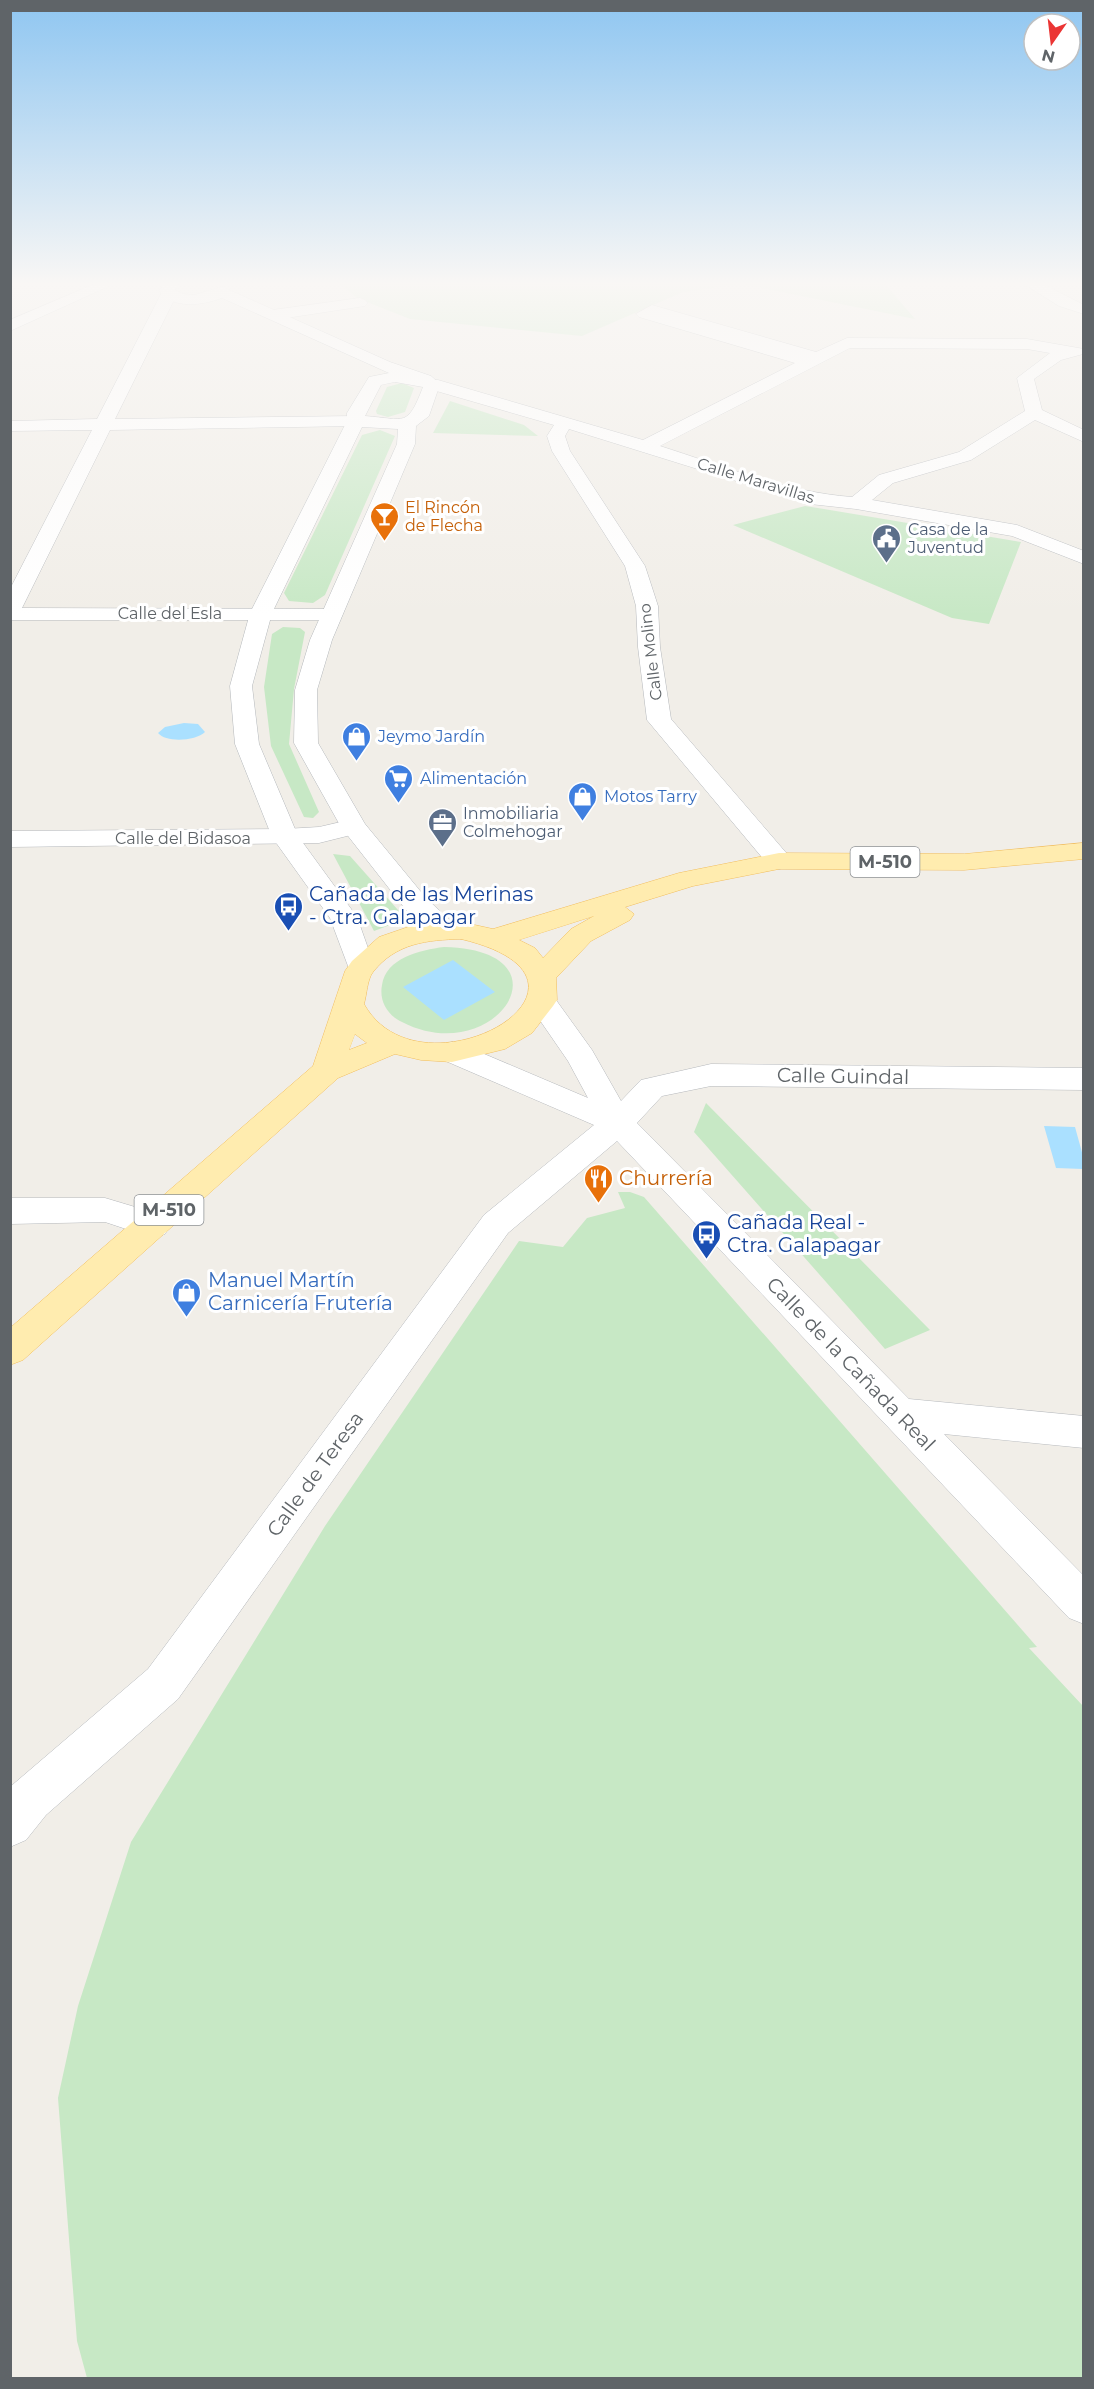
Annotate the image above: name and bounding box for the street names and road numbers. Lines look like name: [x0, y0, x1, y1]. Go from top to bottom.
street label: Calle Maravillas: [695, 454, 817, 507]
street label: Calle Molino: [635, 602, 666, 702]
street label: Calle del Esla: [118, 604, 222, 623]
street label: Calle del Bidasoa: [115, 829, 251, 848]
road number: M-510: [850, 847, 920, 877]
street label: Calle Guindal: [777, 1063, 909, 1089]
road number: M-510: [134, 1195, 204, 1225]
street label: Calle de la Cañada Real: [762, 1272, 940, 1456]
street label: Calle de Teresa: [262, 1407, 368, 1541]

